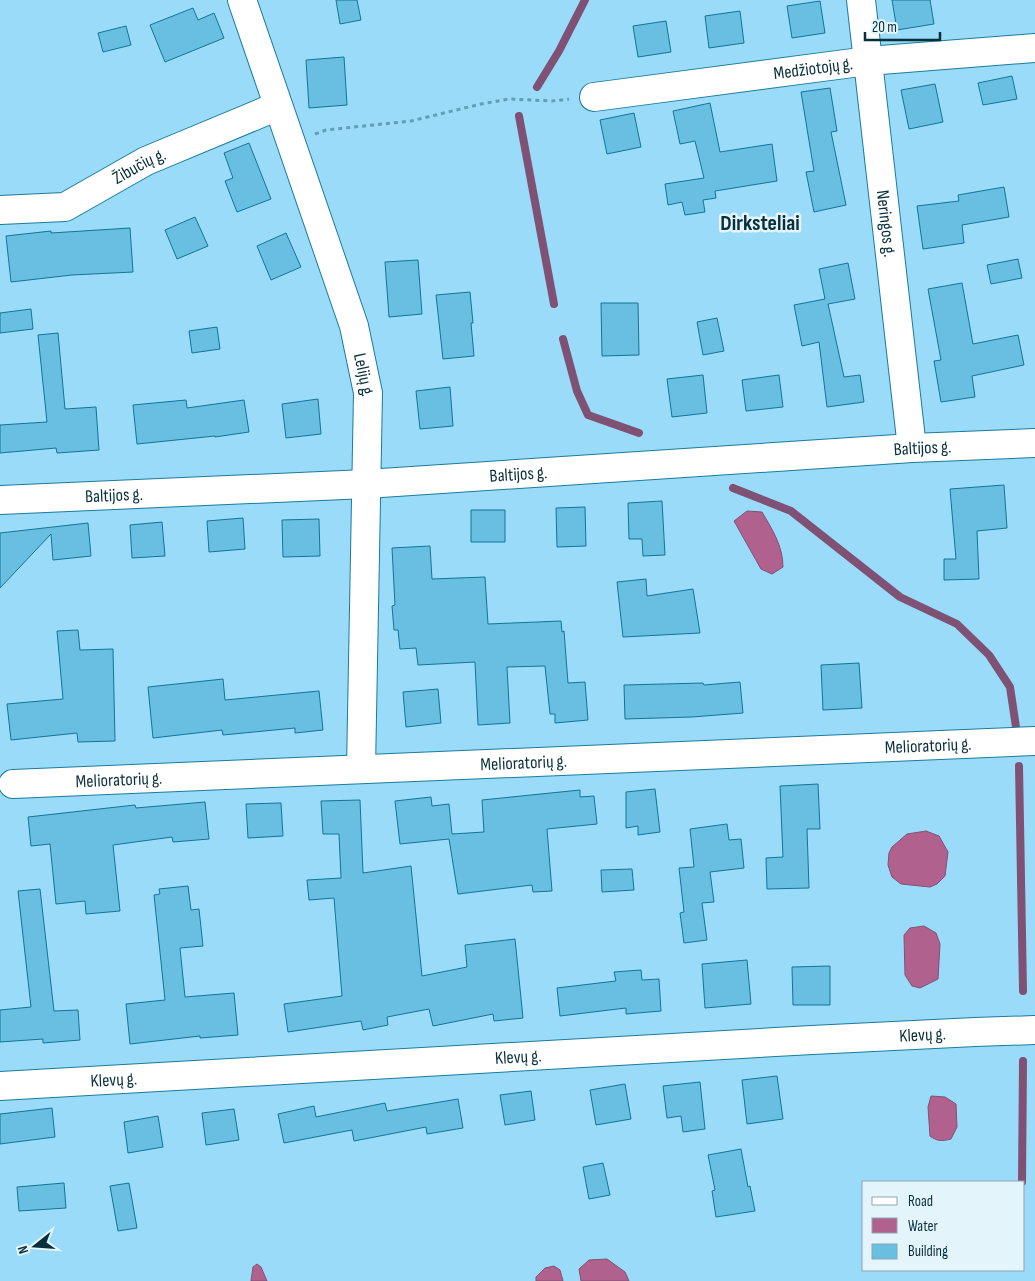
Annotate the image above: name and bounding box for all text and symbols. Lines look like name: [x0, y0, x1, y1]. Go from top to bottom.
scale bar: [865, 10, 940, 42]
text: 20 m: [872, 18, 897, 37]
street label: Medžiotojų g.: [772, 53, 854, 84]
street label: Žibučių g.: [109, 143, 169, 188]
street label: Neringos g.: [872, 189, 901, 258]
district label: Dirksteliai: [720, 210, 800, 237]
street label: Lelijų g.: [349, 351, 378, 398]
street label: Baltijos g.: [893, 436, 952, 460]
street label: Baltijos g.: [489, 462, 548, 486]
street label: Baltijos g.: [85, 483, 143, 507]
street label: Melioratorių g.: [884, 733, 972, 758]
street label: Melioratorių g.: [480, 750, 567, 775]
street label: Melioratorių g.: [75, 767, 163, 792]
street label: Klevų g.: [899, 1023, 946, 1046]
street label: Klevų g.: [494, 1045, 542, 1068]
street label: Klevų g.: [90, 1068, 138, 1091]
legend: [862, 1181, 1025, 1271]
text: Road: [908, 1192, 933, 1211]
text: Water: [908, 1217, 939, 1236]
north arrow: [10, 1221, 60, 1271]
text: Building: [908, 1242, 948, 1261]
text: N: [14, 1244, 32, 1256]

